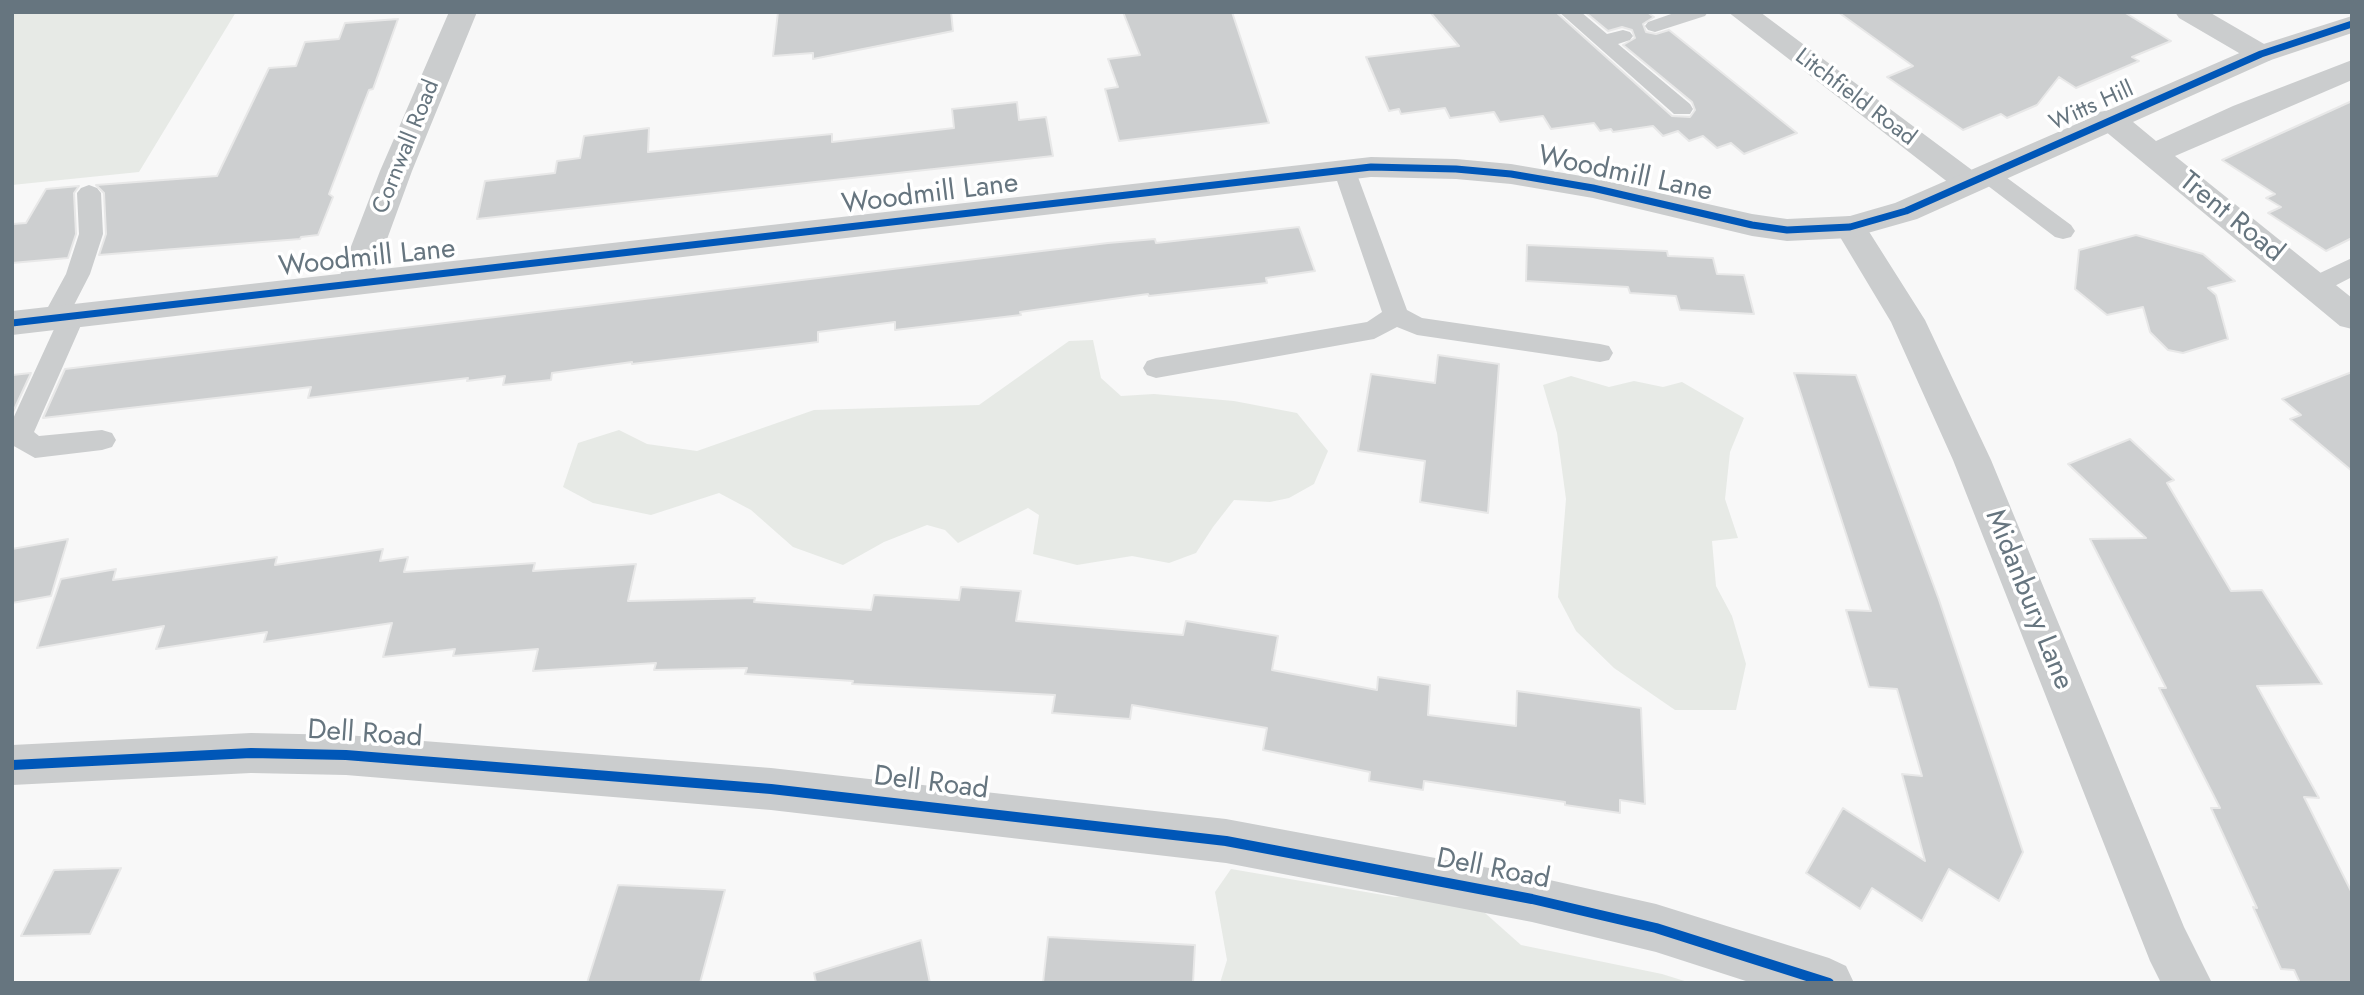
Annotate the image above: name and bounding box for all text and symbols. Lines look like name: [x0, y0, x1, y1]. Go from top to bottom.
street label: Litchfield Road: [1789, 44, 1921, 152]
street label: Cornwall Road: [368, 76, 446, 218]
street label: Witts Hill: [2046, 76, 2138, 138]
street label: Woodmill Lane: [1535, 140, 1715, 210]
street label: Trent Road: [2172, 166, 2290, 270]
street label: Woodmill Lane: [840, 168, 1020, 222]
street label: Woodmill Lane: [277, 233, 457, 285]
street label: Midanbury Lane: [1977, 505, 2079, 695]
street label: Dell Road: [306, 714, 424, 756]
street label: Dell Road: [872, 760, 990, 808]
street label: Dell Road: [1433, 843, 1553, 897]

